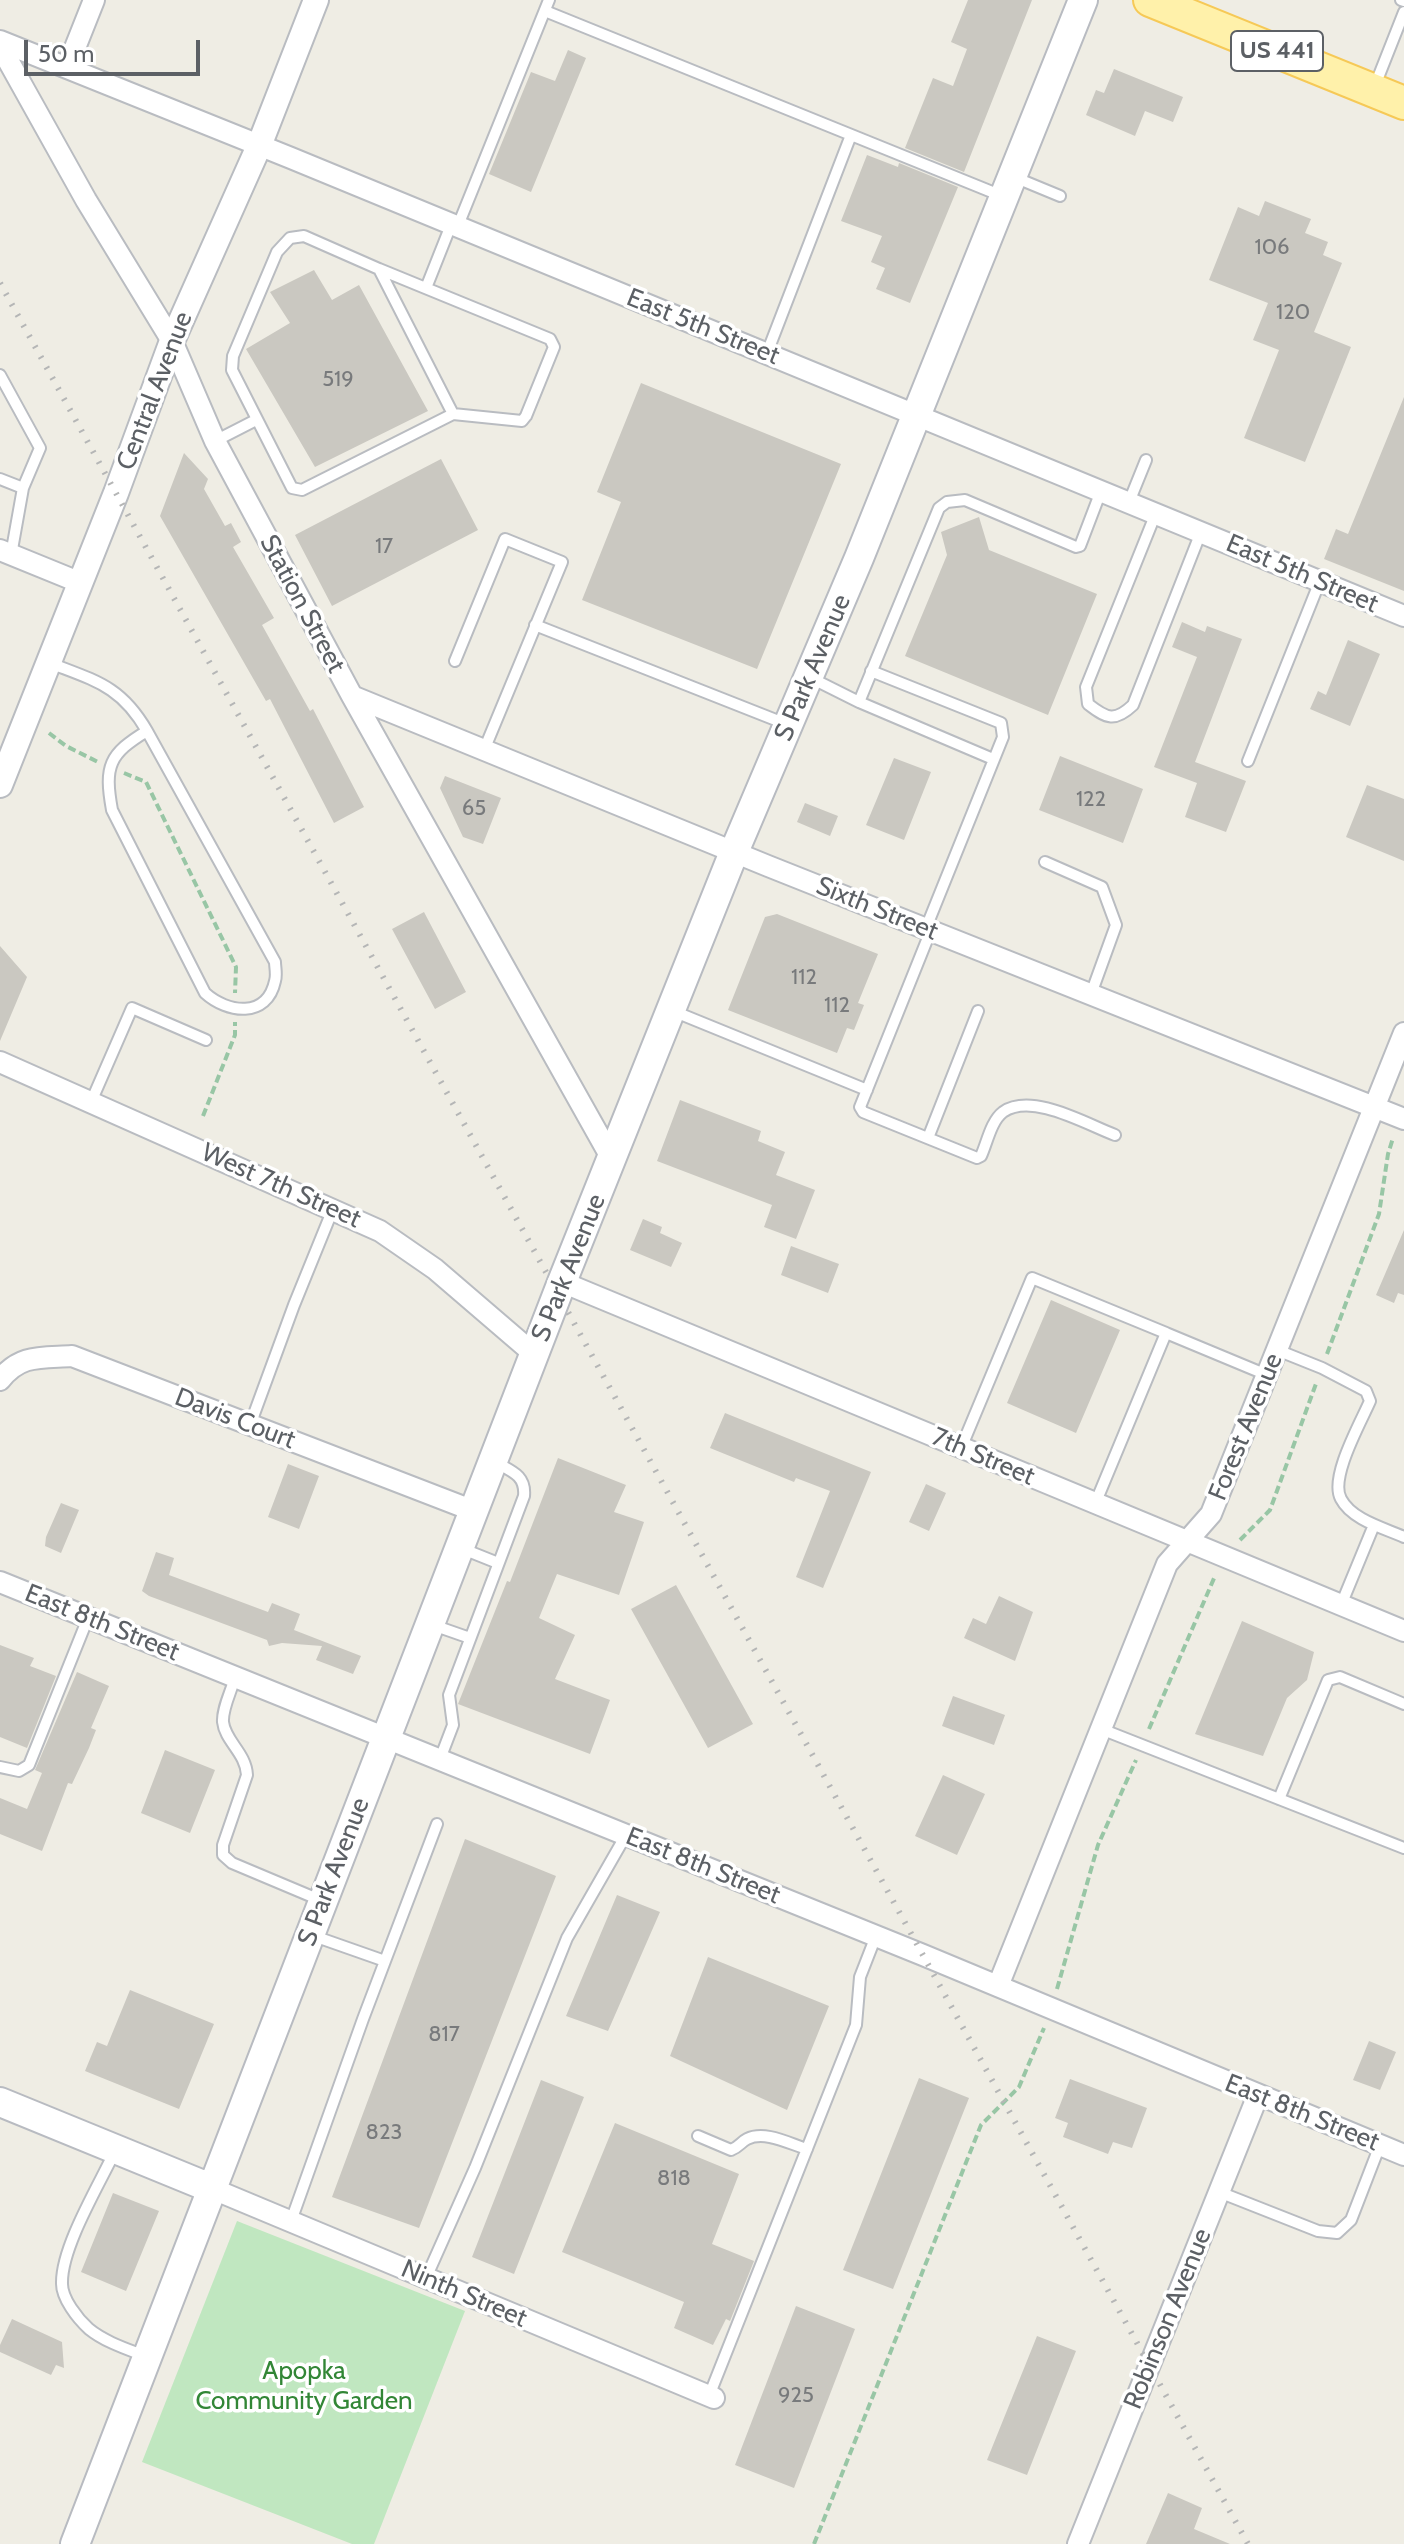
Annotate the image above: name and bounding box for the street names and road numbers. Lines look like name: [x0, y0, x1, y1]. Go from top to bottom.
road number: US 441: [1231, 31, 1323, 71]
street label: East 5th Street: [622, 282, 784, 372]
street label: Central Avenue: [111, 307, 199, 475]
street label: East 5th Street: [1221, 528, 1383, 620]
street label: Station Street: [253, 530, 351, 678]
street label: S Park Avenue: [768, 590, 858, 746]
street label: Sixth Street: [812, 870, 942, 948]
street label: West 7th Street: [197, 1137, 365, 1235]
street label: S Park Avenue: [525, 1190, 613, 1346]
street label: Forest Avenue: [1202, 1349, 1290, 1505]
street label: Davis Court: [171, 1382, 299, 1456]
street label: 7th Street: [927, 1421, 1039, 1493]
street label: East 8th Street: [20, 1578, 184, 1668]
street label: S Park Avenue: [291, 1794, 377, 1950]
street label: East 8th Street: [621, 1821, 785, 1911]
street label: East 8th Street: [1220, 2068, 1384, 2158]
street label: Robinson Avenue: [1118, 2224, 1218, 2414]
street label: Ninth Street: [396, 2254, 532, 2334]

